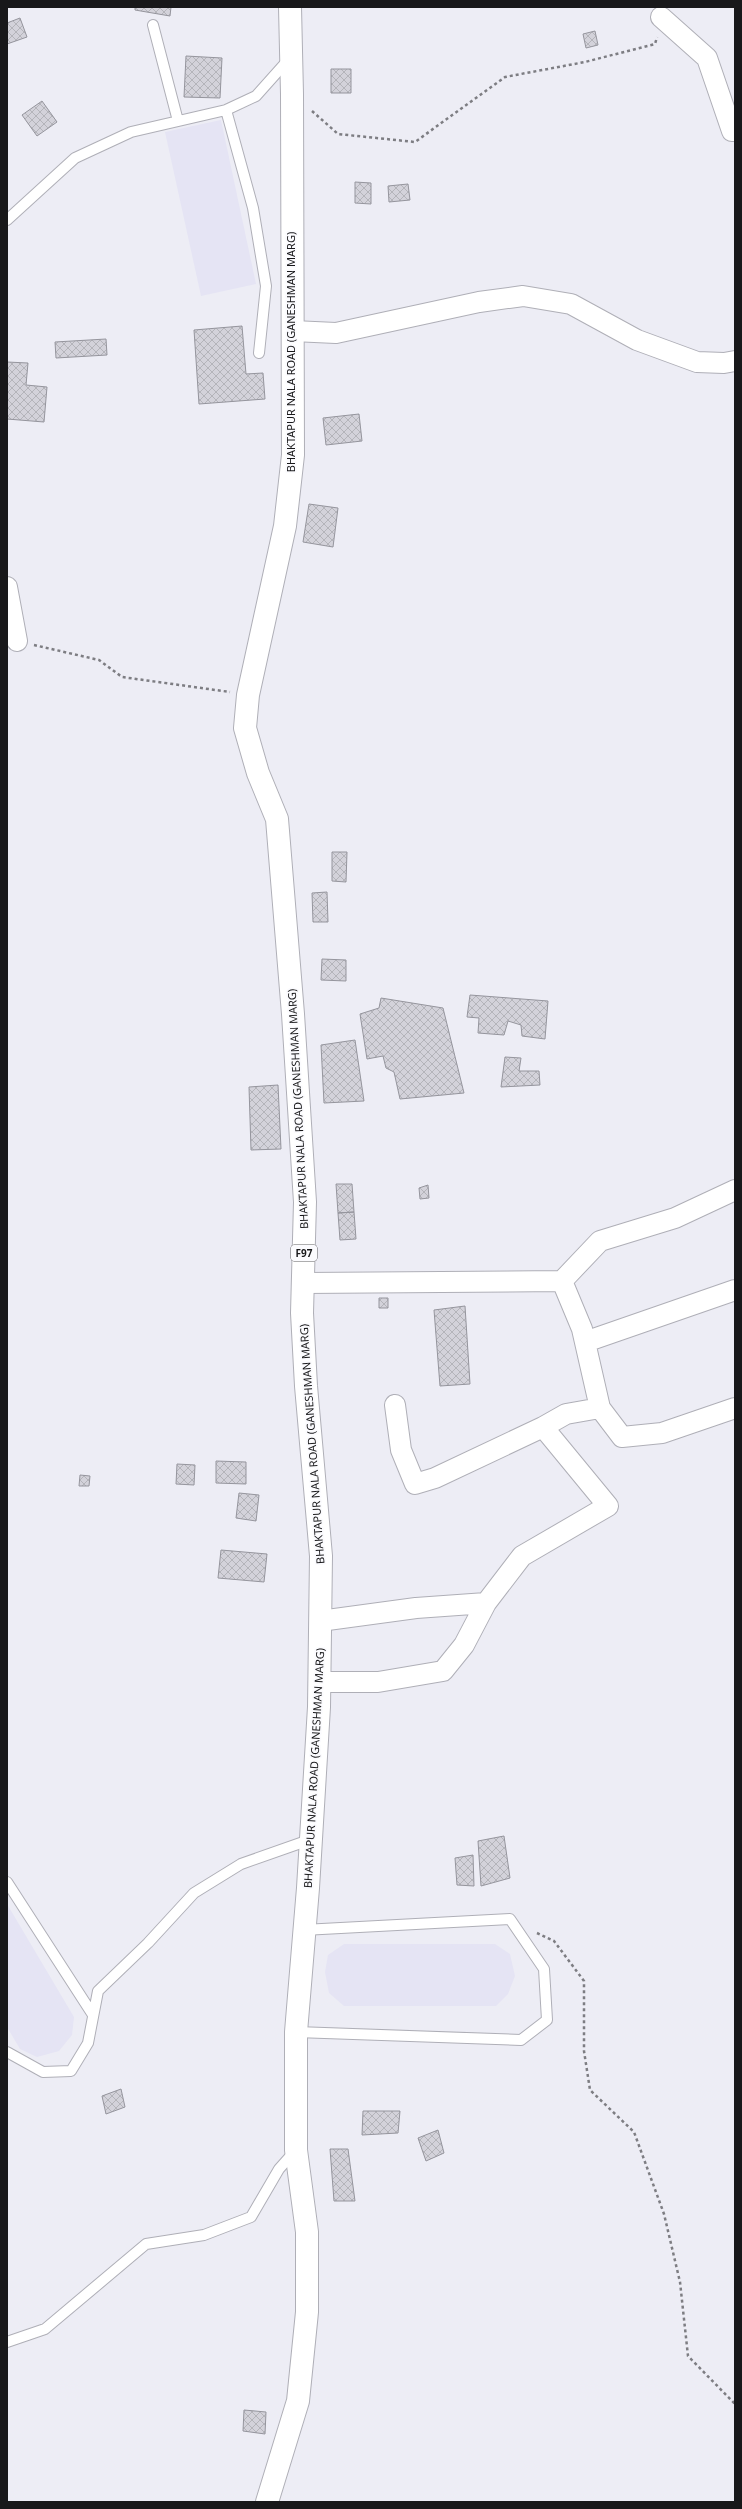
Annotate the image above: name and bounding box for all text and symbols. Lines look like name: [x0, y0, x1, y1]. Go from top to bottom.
street label: BHAKTAPUR NALA ROAD (GANESHMAN MARG): [283, 232, 298, 472]
street label: BHAKTAPUR NALA ROAD (GANESHMAN MARG): [284, 989, 311, 1229]
road number: F97: [291, 1245, 317, 1261]
street label: BHAKTAPUR NALA ROAD (GANESHMAN MARG): [296, 1324, 327, 1565]
street label: BHAKTAPUR NALA ROAD (GANESHMAN MARG): [300, 1648, 327, 1888]

